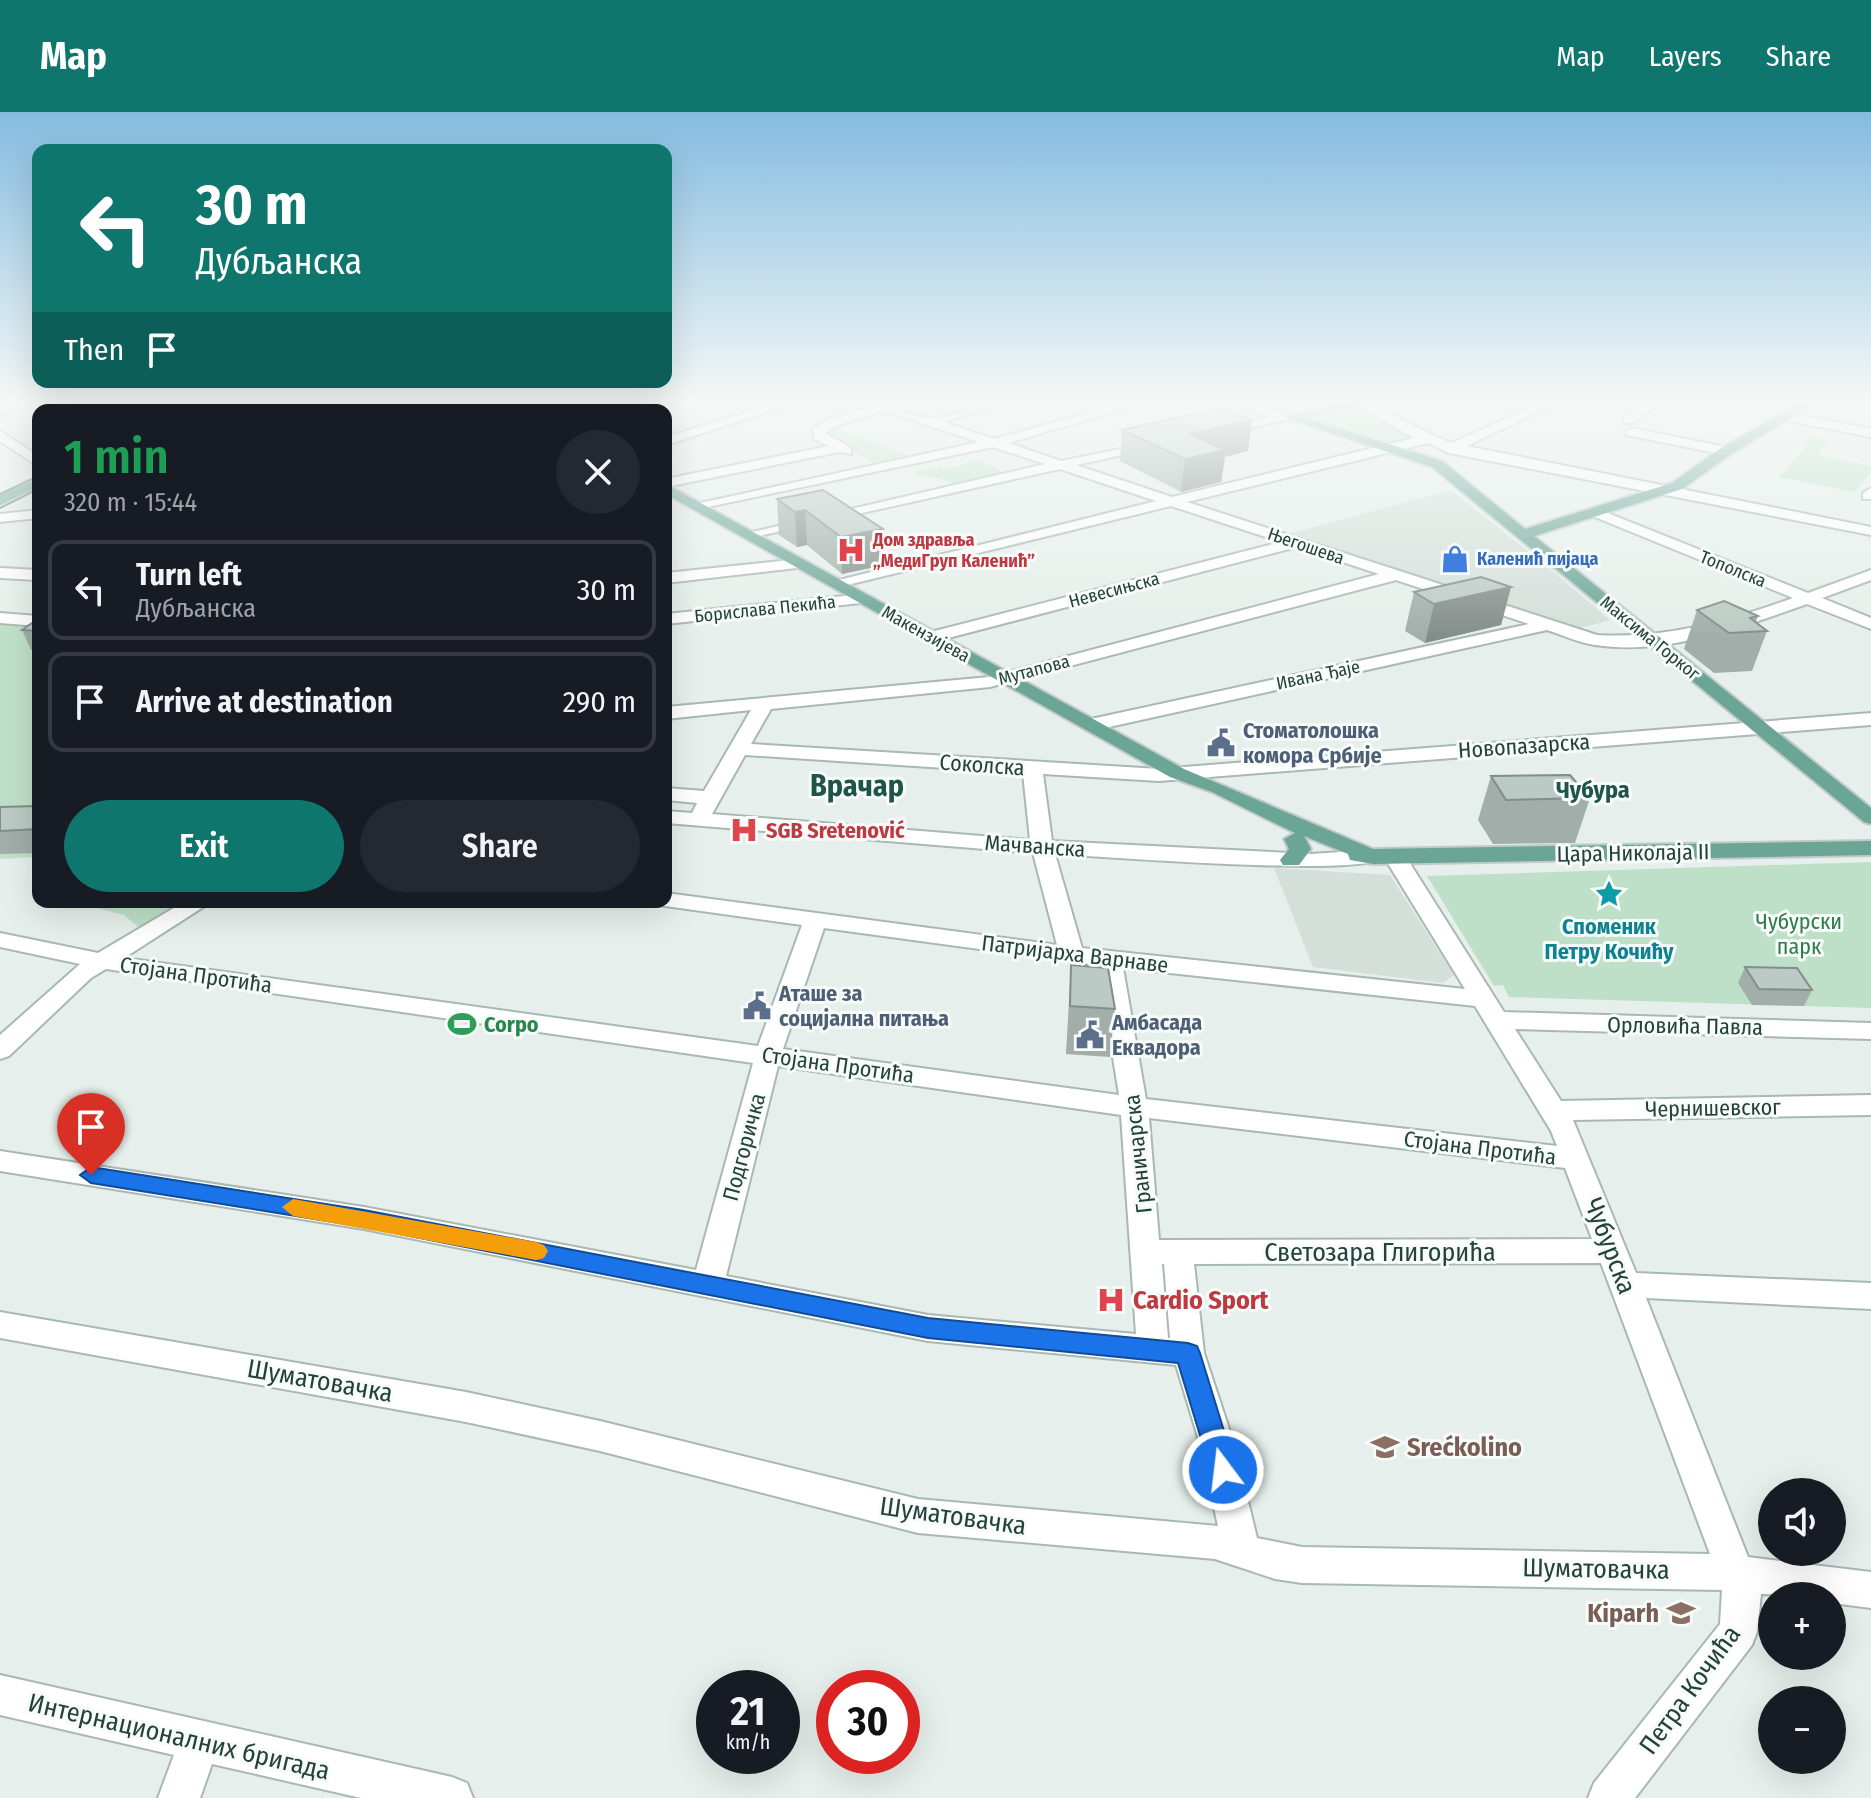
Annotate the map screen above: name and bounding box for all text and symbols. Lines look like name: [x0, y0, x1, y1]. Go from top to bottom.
text: Map: [40, 33, 107, 79]
text: Map: [1556, 40, 1605, 73]
text: Layers: [1649, 40, 1722, 73]
text: Share: [1766, 40, 1831, 73]
text: 30 m: [196, 172, 307, 239]
icon: left: [64, 176, 168, 280]
text: Дубљанска: [196, 240, 362, 284]
icon: arrive: [140, 328, 184, 372]
text: Then: [64, 332, 124, 368]
text: 1 min: [64, 428, 169, 486]
button: close: [556, 430, 640, 514]
text: 320 m · 15:44: [64, 487, 197, 518]
street label: Његошева: [1265, 523, 1347, 569]
place label: Дом здравља „МедиГруп Каленић”: [872, 529, 1035, 572]
hospital icon: Дом здравља „МедиГруп Каленић”: [836, 535, 866, 565]
shop icon: Каленић пијаца: [1440, 544, 1470, 574]
street label: Тополска: [1697, 546, 1770, 592]
place label: Каленић пијаца: [1477, 548, 1598, 570]
text: Turn left: [136, 557, 242, 593]
street label: Невесињска: [1066, 567, 1162, 613]
icon: left: [68, 568, 112, 612]
text: 30 m: [577, 572, 636, 608]
street label: Борислава Пекића: [693, 591, 837, 627]
street label: Максима Горког: [1596, 591, 1704, 685]
text: Дубљанска: [136, 593, 256, 624]
street label: Макензијева: [878, 601, 974, 667]
street label: Мутапова: [996, 650, 1072, 690]
street label: Ивана Ђаје: [1274, 655, 1362, 695]
icon: arrive: [68, 680, 112, 724]
text: Arrive at destination: [136, 684, 393, 720]
text: 290 m: [563, 684, 636, 720]
place label: Стоматолошка комора Србије: [1243, 717, 1382, 769]
public building icon: Стоматолошка комора Србије: [1206, 728, 1236, 758]
street label: Новопазарска: [1457, 728, 1591, 764]
street label: Соколска: [939, 749, 1025, 781]
district label: Врачар: [810, 768, 904, 804]
district label: Чубура: [1556, 776, 1630, 804]
button: Exit: [64, 800, 344, 892]
button: Share: [360, 800, 640, 892]
hospital icon: SGB Sretenović: [729, 815, 759, 845]
place label: SGB Sretenović: [766, 817, 905, 844]
street label: Мачванска: [984, 829, 1086, 863]
street label: Цара Николаја II: [1556, 838, 1710, 868]
place icon: Споменик Петру Кочићу: [1594, 879, 1624, 909]
park label: Чубурски парк: [1756, 908, 1842, 960]
place label: Споменик Петру Кочићу: [1545, 913, 1674, 965]
street label: Патријарха Варнаве: [980, 929, 1170, 979]
street label: Стојана Протића: [118, 951, 274, 999]
place label: Аташе за социјална питања: [778, 980, 949, 1032]
public building icon: Аташе за социјална питања: [742, 991, 772, 1021]
sports icon: Corpo: [447, 1009, 477, 1039]
place label: Амбасада Еквадора: [1111, 1009, 1202, 1061]
place label: Corpo: [484, 1011, 539, 1038]
street label: Орловића Павла: [1607, 1011, 1763, 1041]
public building icon: Амбасада Еквадора: [1075, 1020, 1105, 1050]
street label: Стојана Протића: [760, 1041, 916, 1089]
street label: Подгоричка: [717, 1090, 771, 1204]
pin: [57, 1093, 125, 1175]
street label: Граничарска: [1118, 1093, 1158, 1215]
street label: Чернишевског: [1645, 1093, 1781, 1123]
icon: arrive: [69, 1105, 113, 1149]
street label: Стојана Протића: [1402, 1125, 1558, 1171]
street label: Чубурска: [1578, 1194, 1642, 1298]
street label: Светозара Глигорића: [1264, 1237, 1496, 1268]
hospital icon: Cardio Sport: [1096, 1285, 1126, 1315]
place label: Cardio Sport: [1133, 1285, 1269, 1316]
street label: Шуматовачка: [245, 1353, 395, 1409]
position arrow: [1181, 1428, 1265, 1512]
school or university icon: Srećkolino: [1370, 1432, 1400, 1462]
place label: Srećkolino: [1407, 1432, 1522, 1463]
map controls: [1758, 1478, 1846, 1774]
button: sound: [1758, 1478, 1846, 1566]
street label: Шуматовачка: [878, 1490, 1028, 1542]
street label: Шуматовачка: [1522, 1552, 1670, 1586]
button: +: [1758, 1582, 1846, 1670]
place label: Kiparh: [1587, 1598, 1659, 1629]
school or university icon: Kiparh: [1666, 1598, 1696, 1628]
street label: Петра Кочића: [1633, 1620, 1747, 1760]
speed limit sign: 30: [816, 1670, 920, 1774]
button: −: [1758, 1686, 1846, 1774]
street label: Интернационалних бригада: [25, 1687, 333, 1787]
text: 21: [731, 1688, 765, 1736]
text: km/h: [726, 1730, 770, 1754]

